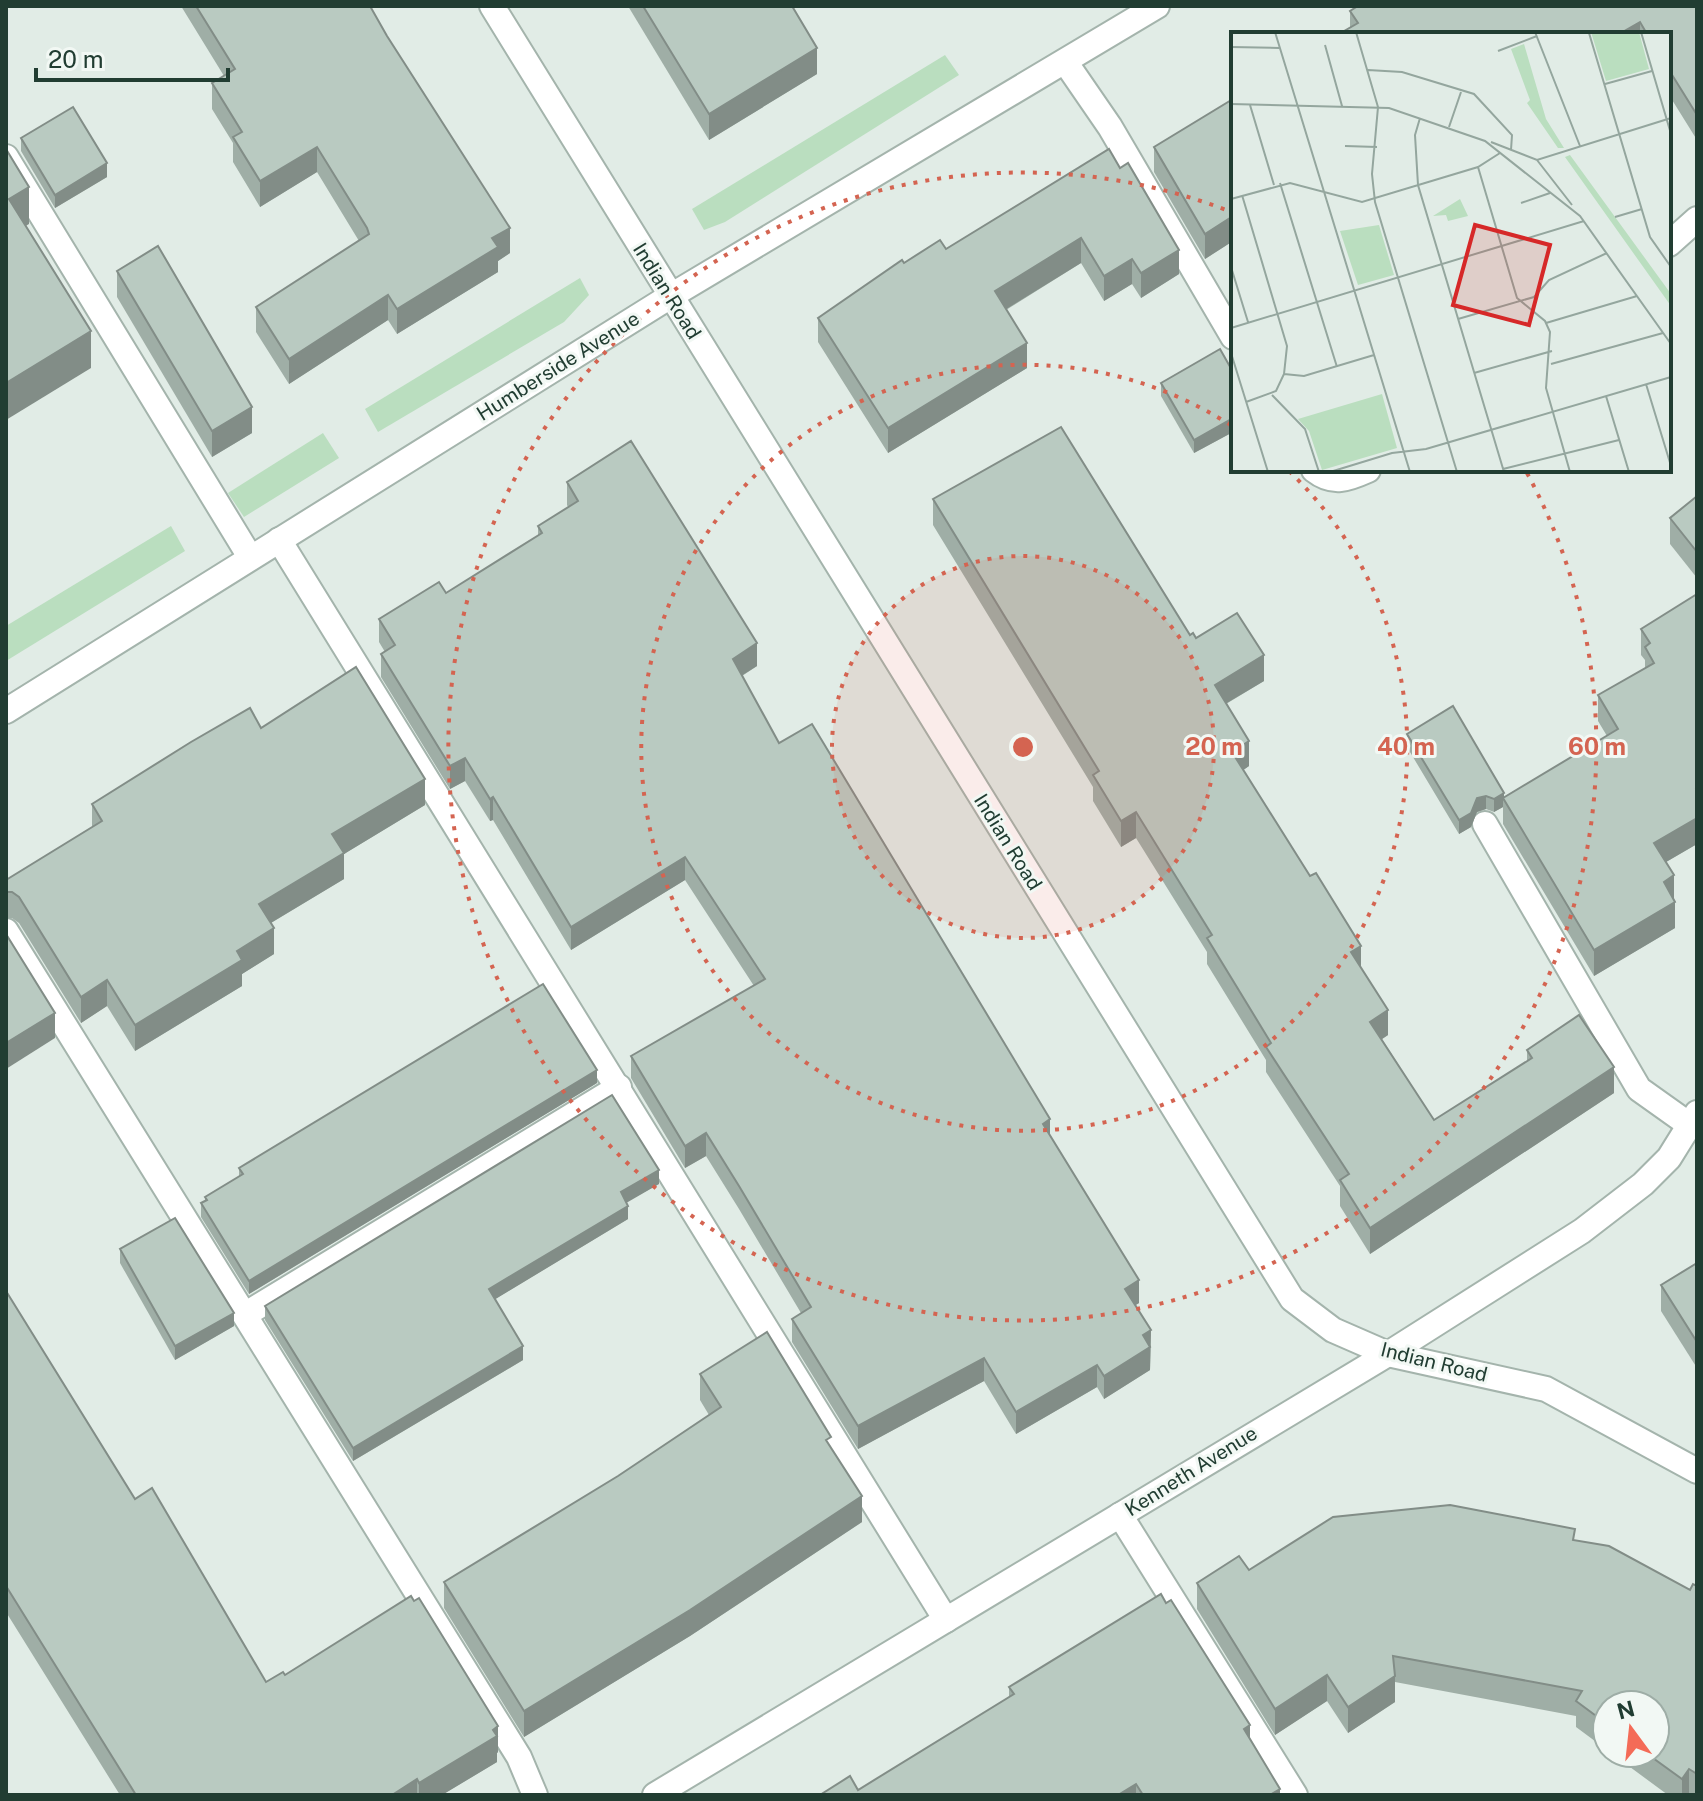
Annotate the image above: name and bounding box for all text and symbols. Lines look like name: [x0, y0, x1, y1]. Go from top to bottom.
scale bar: [36, 32, 228, 82]
inset map: [1231, 32, 1671, 472]
text: 20 m: [48, 45, 104, 73]
street label: Indian Road: [628, 238, 706, 344]
street label: Humberside Avenue: [472, 306, 644, 426]
text: 20 m: [1185, 732, 1243, 760]
text: 40 m: [1377, 732, 1435, 760]
text: 60 m: [1568, 732, 1626, 760]
centre of rings: [1009, 733, 1037, 761]
street label: Indian Road: [969, 789, 1047, 895]
street label: Indian Road: [1378, 1337, 1490, 1387]
street label: Kenneth Avenue: [1121, 1421, 1261, 1521]
north arrow: [1591, 1689, 1671, 1769]
text: N: [1614, 1695, 1638, 1724]

